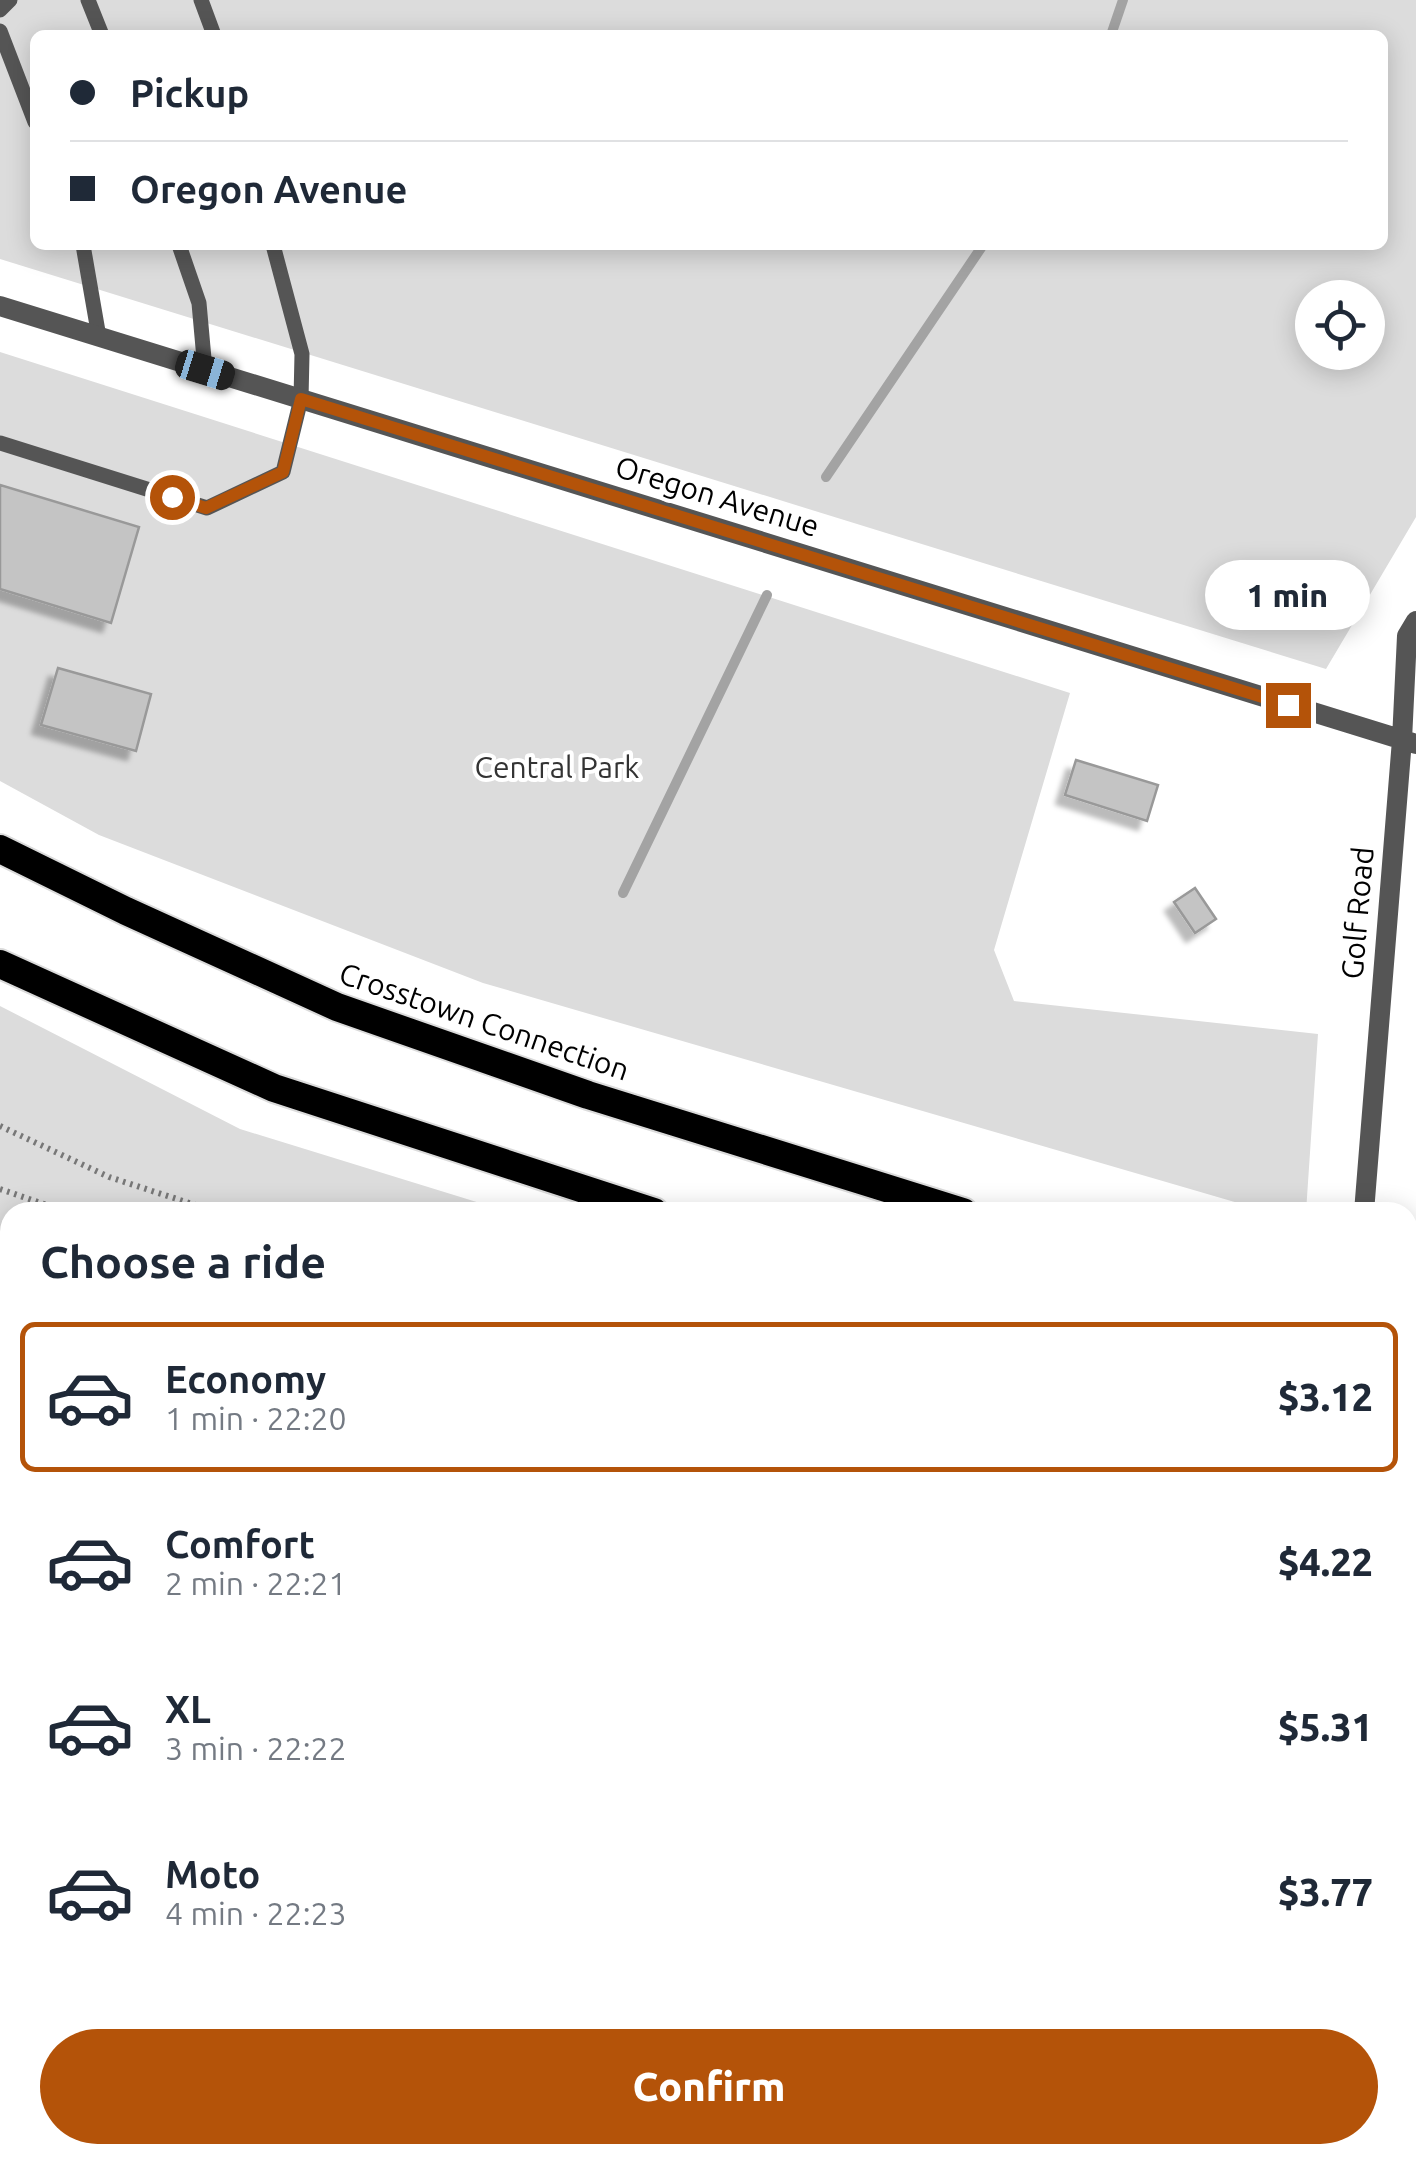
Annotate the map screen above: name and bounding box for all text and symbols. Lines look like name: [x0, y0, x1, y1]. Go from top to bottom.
text: Pickup: [130, 72, 249, 114]
text: Oregon Avenue: [130, 168, 407, 210]
map controls: [1295, 280, 1385, 370]
button: locate: [1295, 280, 1385, 370]
car: [172, 347, 238, 393]
street label: Oregon Avenue: [611, 449, 823, 543]
route start: [150, 475, 195, 520]
callout: 1 min: [1206, 560, 1370, 630]
text: 1 min: [1247, 577, 1328, 613]
route end: [1266, 683, 1311, 728]
park label: Central Park: [475, 750, 639, 784]
street label: Golf Road: [1334, 845, 1380, 981]
street label: Crosstown Connection: [335, 955, 634, 1087]
text: Choose a ride: [40, 1236, 326, 1287]
icon: car: [45, 1352, 135, 1442]
text: Economy: [165, 1358, 326, 1400]
text: $3.12: [1278, 1376, 1373, 1418]
text: 1 min · 22:20: [165, 1400, 347, 1436]
icon: car: [45, 1517, 135, 1607]
text: Comfort: [165, 1523, 315, 1565]
text: $4.22: [1278, 1541, 1373, 1583]
text: 2 min · 22:21: [165, 1565, 347, 1601]
icon: car: [45, 1682, 135, 1772]
text: XL: [165, 1688, 211, 1730]
text: $5.31: [1278, 1706, 1373, 1748]
text: 3 min · 22:22: [165, 1730, 347, 1766]
icon: car: [45, 1847, 135, 1937]
text: Moto: [165, 1853, 260, 1895]
text: $3.77: [1278, 1871, 1373, 1913]
text: 4 min · 22:23: [165, 1895, 347, 1931]
button: Confirm: [40, 2029, 1378, 2144]

